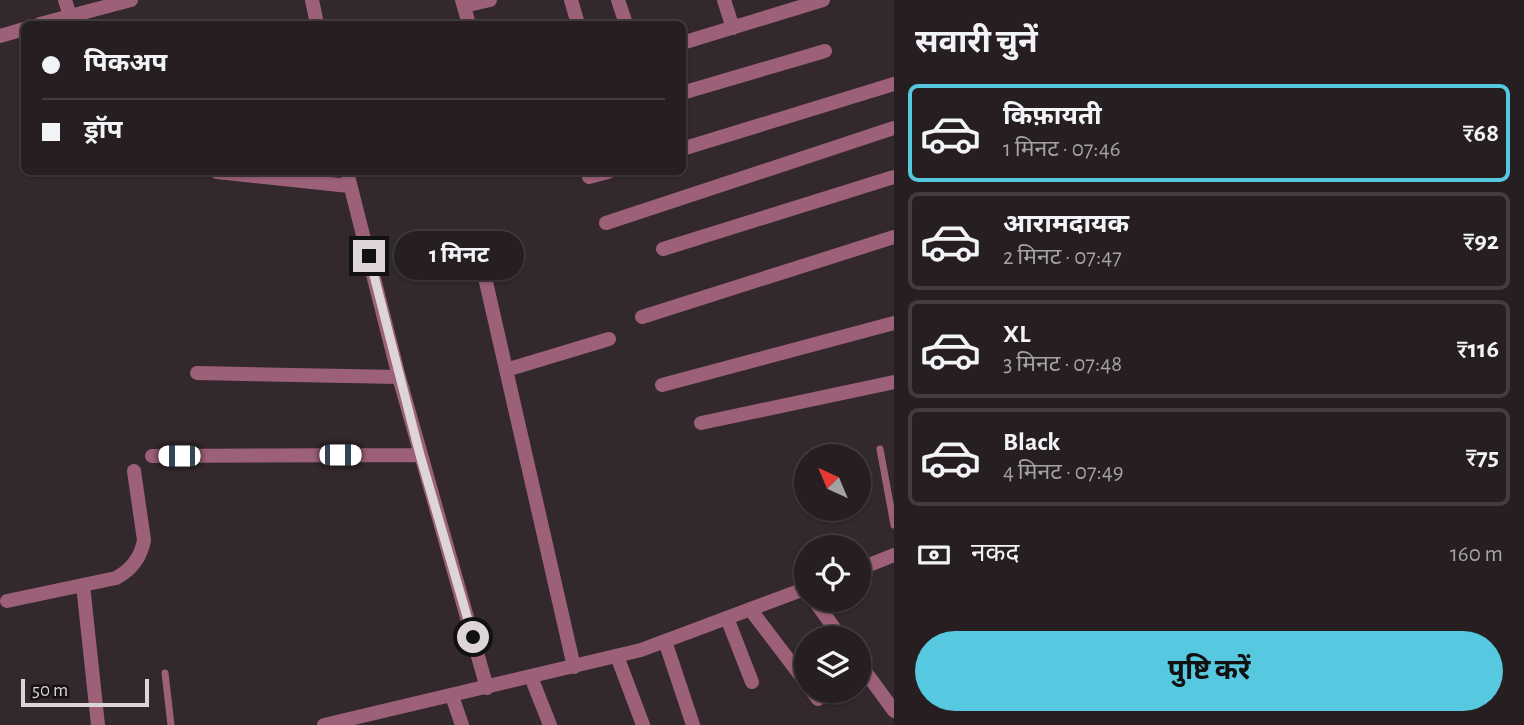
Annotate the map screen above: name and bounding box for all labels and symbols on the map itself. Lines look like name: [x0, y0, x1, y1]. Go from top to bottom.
callout: 1 मिनट: [394, 232, 523, 280]
route end: [353, 240, 385, 272]
north arrow: [794, 444, 872, 522]
car: [320, 445, 362, 466]
car: [159, 446, 201, 467]
route start: [457, 621, 489, 653]
scale bar: [21, 676, 149, 708]

